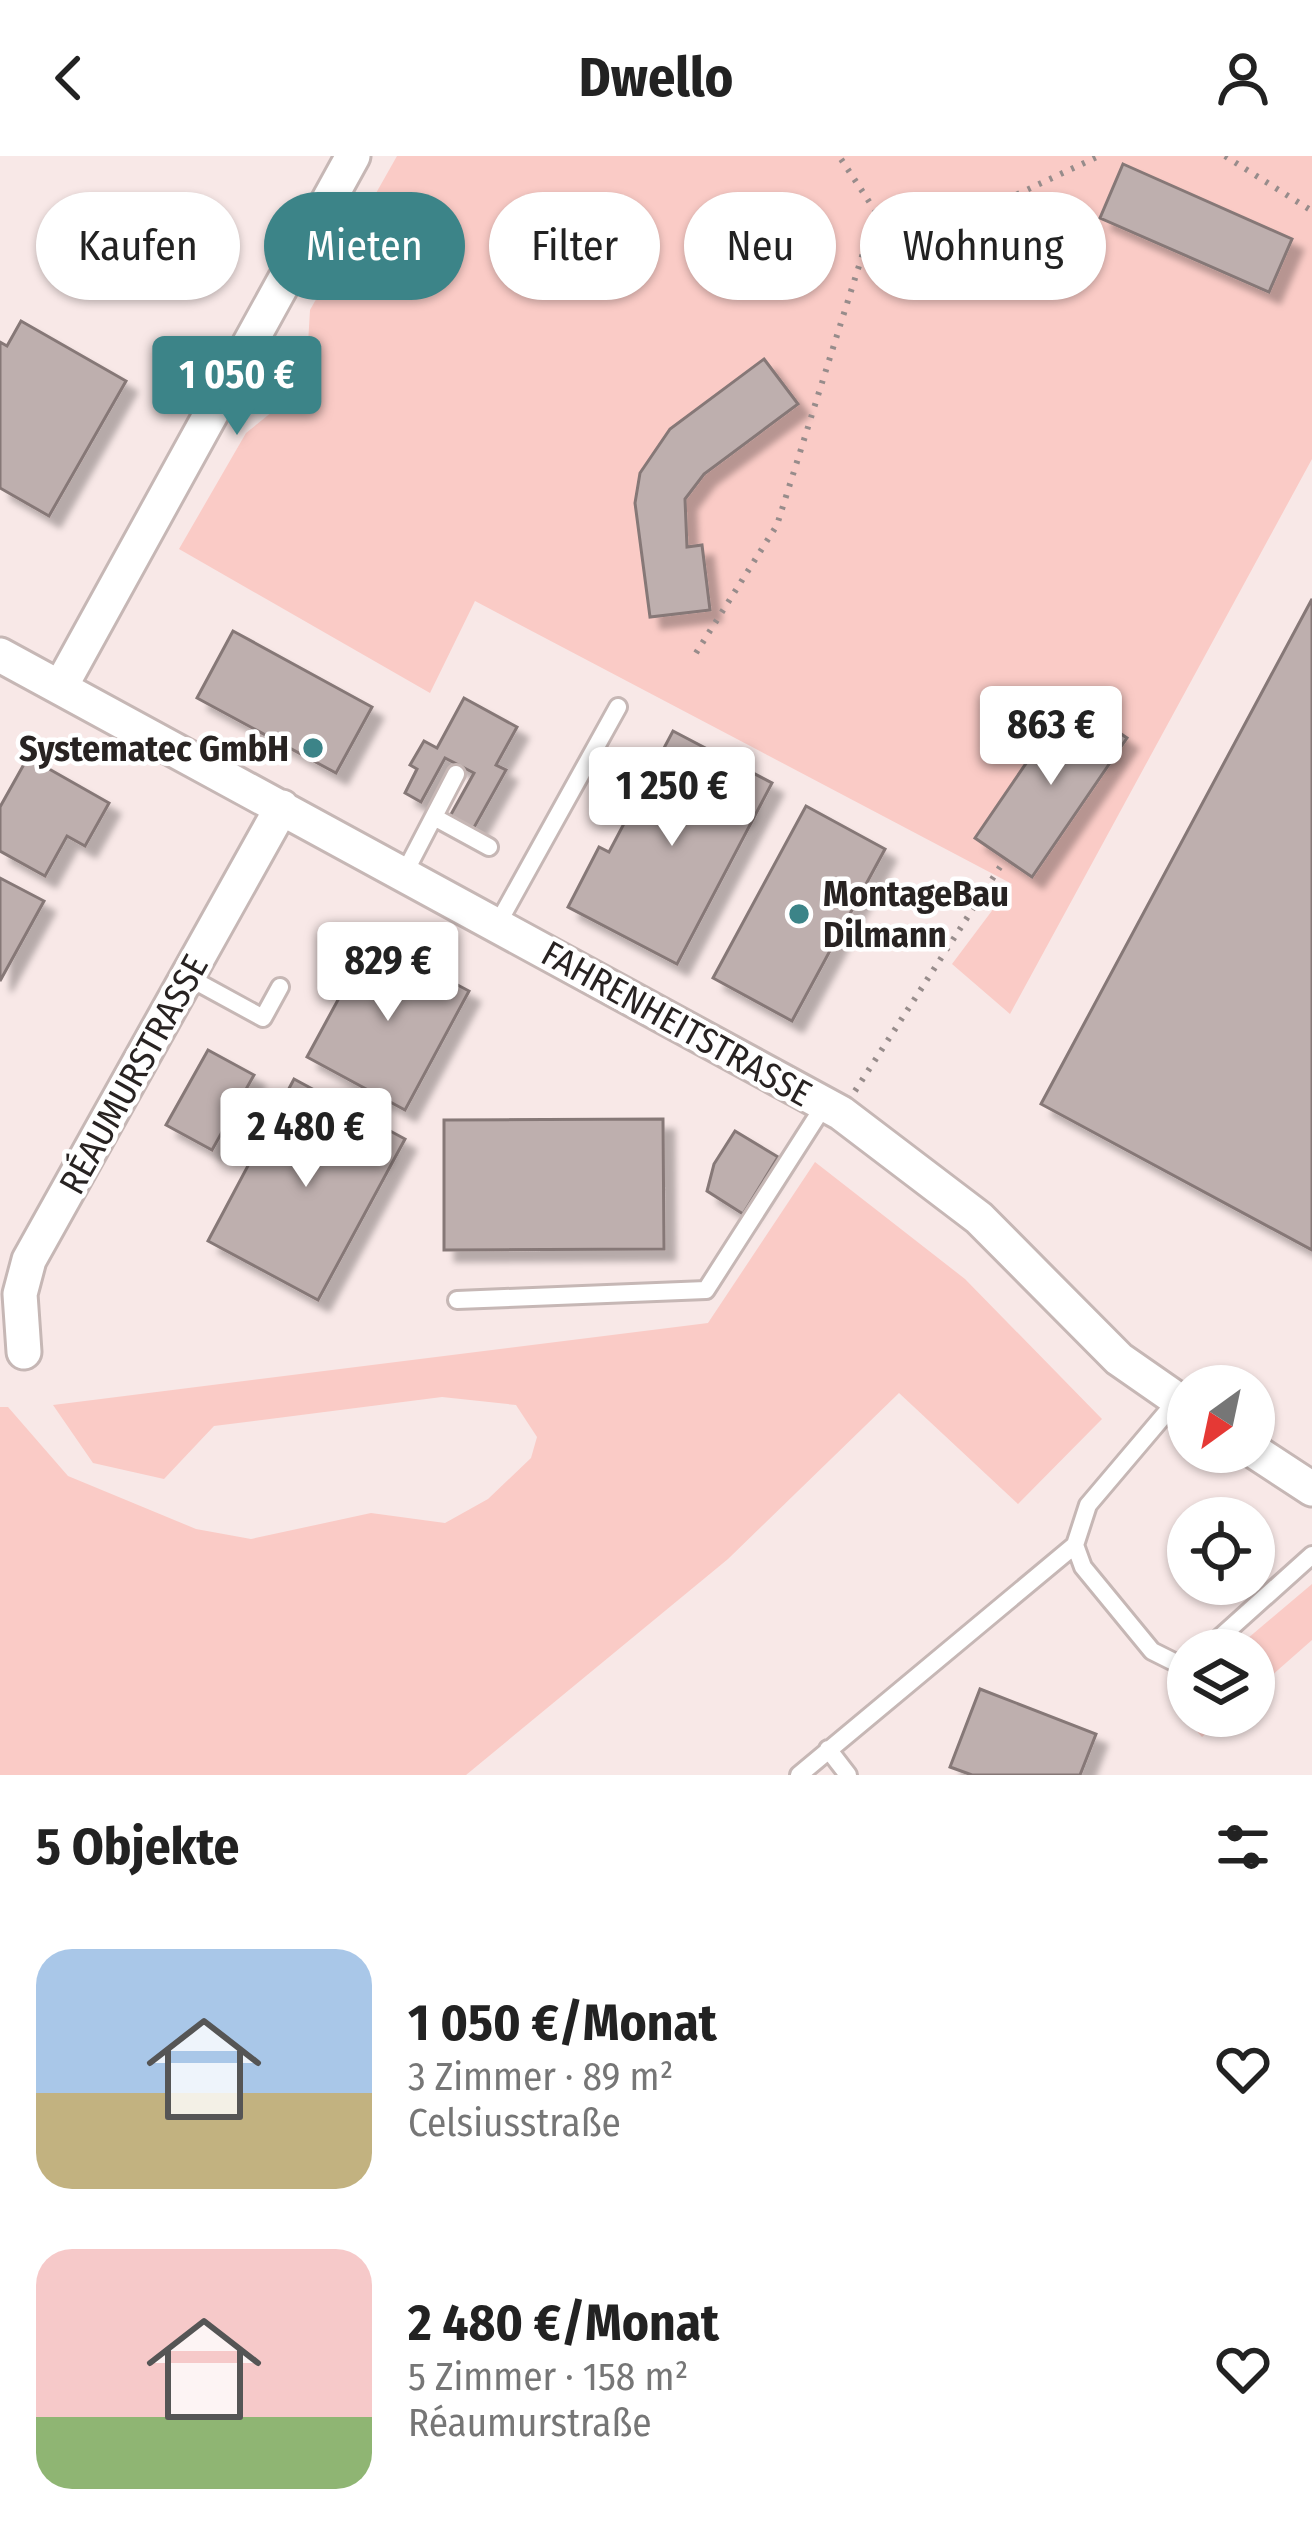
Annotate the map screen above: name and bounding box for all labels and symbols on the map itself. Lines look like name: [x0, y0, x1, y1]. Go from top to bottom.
pin: 1 050 €: [126, 336, 348, 438]
pin: 863 €: [967, 686, 1135, 788]
place label: Systematec GmbH: [19, 727, 289, 771]
marker: Systematec GmbH: [300, 735, 326, 761]
pin: 1 250 €: [561, 747, 783, 849]
place label: MontageBau Dilmann: [823, 872, 1009, 957]
marker: MontageBau Dilmann: [786, 901, 812, 927]
pin: 829 €: [304, 922, 472, 1024]
street label: FAHRENHEITSTRASSE: [534, 932, 819, 1116]
street label: RÉAUMURSTRASSE: [49, 947, 218, 1202]
pin: 2 480 €: [195, 1088, 417, 1190]
north arrow: [1167, 1365, 1275, 1473]

